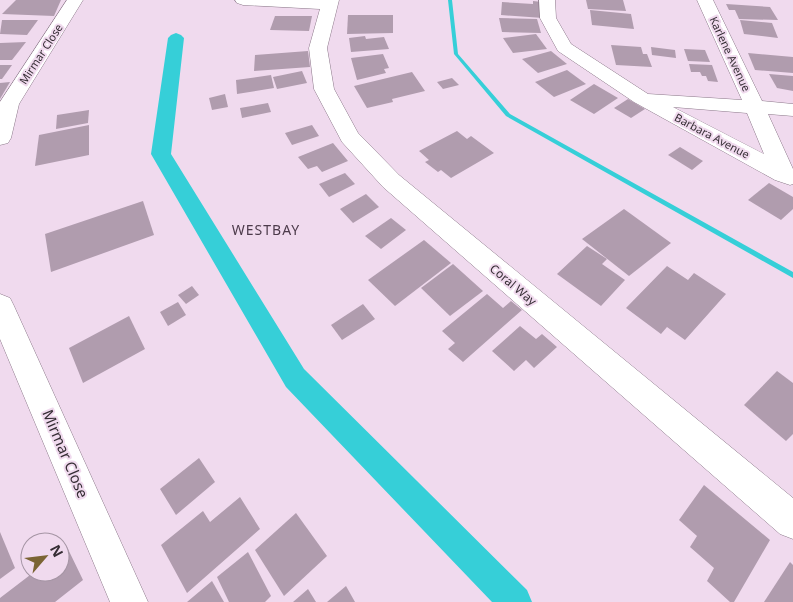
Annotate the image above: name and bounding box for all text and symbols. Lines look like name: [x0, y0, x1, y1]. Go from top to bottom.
street label: Karlene Avenue: [707, 14, 754, 94]
street label: Mirmar Close: [15, 21, 66, 87]
street label: Barbara Avenue: [672, 110, 752, 162]
district label: WESTBAY: [232, 220, 300, 239]
street label: Coral Way: [486, 260, 541, 310]
street label: Mirmar Close: [38, 406, 94, 501]
north arrow: [20, 532, 70, 582]
text: N: [46, 541, 68, 560]

